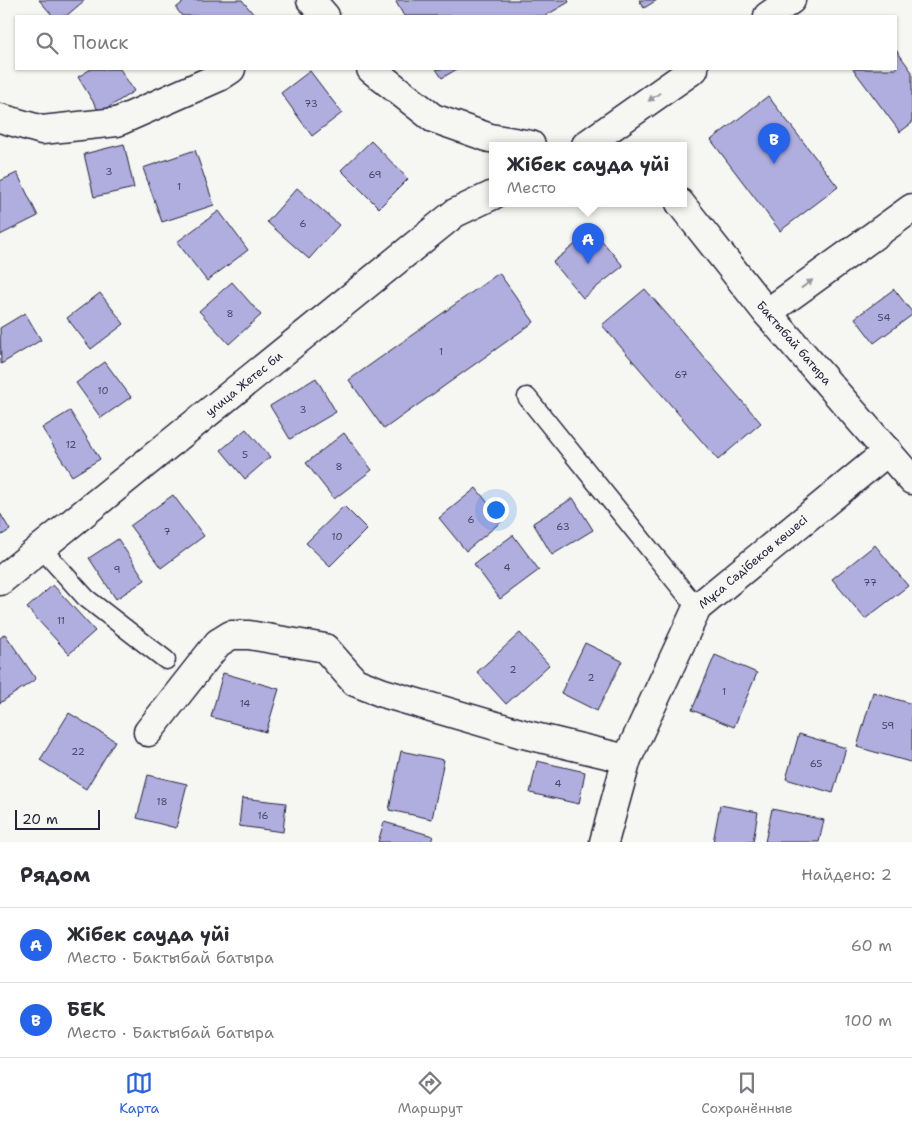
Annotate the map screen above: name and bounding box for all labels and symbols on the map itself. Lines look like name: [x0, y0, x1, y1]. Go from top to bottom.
one-way arrow: [647, 92, 661, 102]
house number: 73: [304, 97, 318, 110]
pin: B: [758, 123, 790, 164]
house number: 3: [106, 165, 113, 178]
house number: 69: [368, 168, 382, 181]
house number: 1: [177, 180, 181, 193]
house number: 6: [300, 217, 307, 230]
pin: A: [572, 223, 604, 264]
one-way arrow: [800, 279, 813, 290]
street label: Бактыбай батыра: [753, 298, 835, 389]
house number: 8: [227, 307, 234, 320]
house number: 54: [878, 311, 890, 324]
house number: 1: [439, 345, 443, 358]
street label: улица Жетес би: [202, 348, 286, 420]
house number: 67: [675, 368, 687, 381]
house number: 10: [98, 384, 108, 397]
house number: 3: [300, 403, 307, 416]
house number: 12: [66, 438, 76, 451]
house number: 5: [242, 448, 248, 461]
house number: 8: [336, 460, 343, 473]
your location: [483, 497, 509, 523]
street label: Мұса Сәдібеков көшесі: [695, 512, 811, 612]
house number: 6: [468, 513, 475, 526]
house number: 63: [556, 520, 570, 533]
house number: 7: [164, 525, 171, 538]
house number: 10: [332, 530, 342, 543]
house number: 4: [504, 561, 511, 574]
house number: 9: [114, 563, 121, 576]
house number: 77: [863, 576, 877, 589]
house number: 11: [57, 614, 65, 627]
house number: 2: [510, 663, 517, 676]
house number: 2: [588, 671, 595, 684]
house number: 1: [722, 685, 726, 698]
house number: 14: [240, 697, 250, 710]
house number: 59: [882, 719, 894, 732]
house number: 22: [71, 745, 85, 758]
house number: 65: [810, 757, 822, 770]
house number: 4: [555, 777, 562, 790]
house number: 18: [156, 795, 168, 808]
scale bar: [15, 807, 100, 830]
house number: 16: [258, 809, 268, 822]

